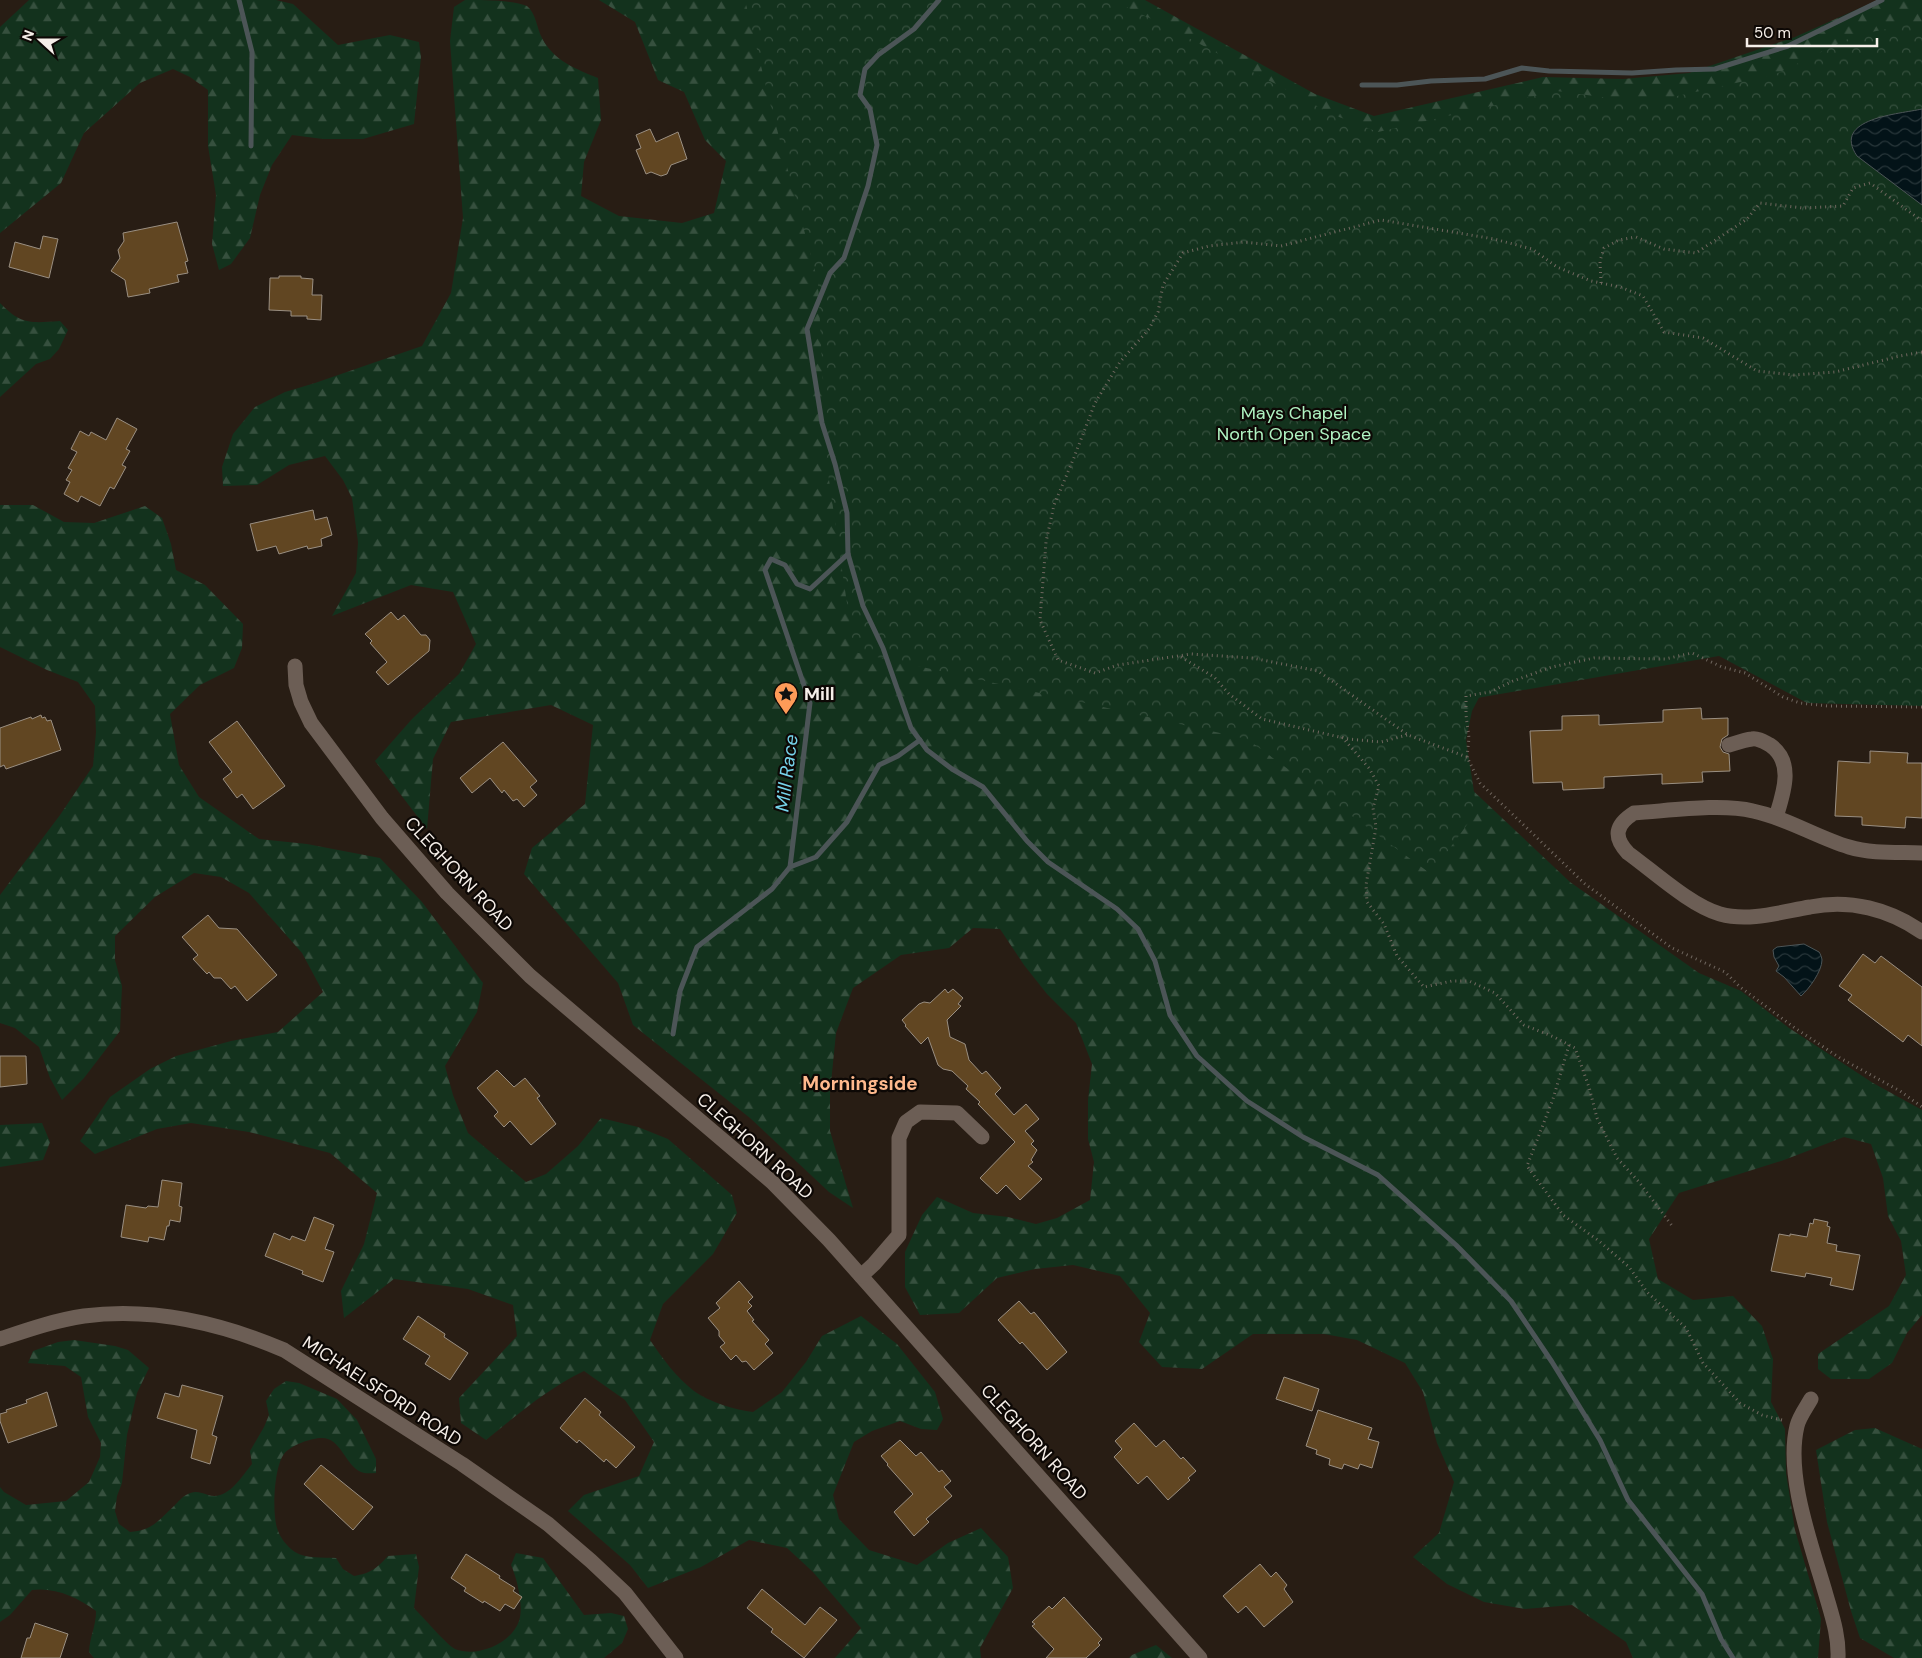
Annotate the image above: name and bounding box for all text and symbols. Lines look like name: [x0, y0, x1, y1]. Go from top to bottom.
north arrow: [15, 15, 65, 65]
scale bar: [1747, 15, 1877, 47]
text: 50 m: [1754, 23, 1791, 43]
text: N: [18, 27, 38, 43]
park label: Mays Chapel North Open Space: [1217, 401, 1371, 446]
place icon: Mill: [773, 681, 799, 715]
place label: Mill: [804, 682, 835, 706]
water label: Mill Race: [769, 733, 804, 813]
street label: CLEGHORN ROAD: [400, 812, 518, 936]
district label: Morningside: [802, 1071, 918, 1096]
street label: CLEGHORN ROAD: [692, 1087, 818, 1205]
street label: MICHAELSFORD ROAD: [298, 1330, 466, 1452]
street label: CLEGHORN ROAD: [975, 1379, 1093, 1505]

